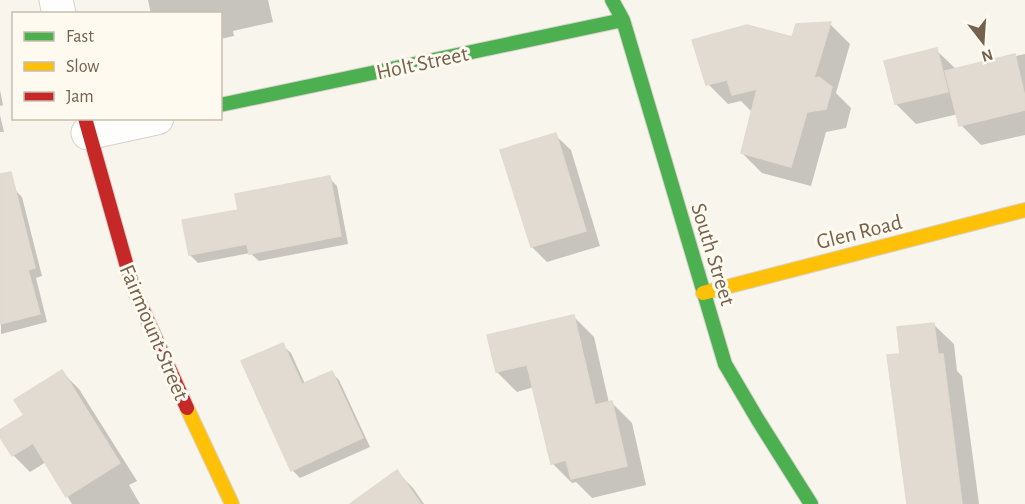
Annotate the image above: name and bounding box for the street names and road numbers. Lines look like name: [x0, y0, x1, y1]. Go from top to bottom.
street label: Holt Street: [374, 43, 470, 83]
street label: South Street: [687, 200, 739, 308]
street label: Glen Road: [814, 211, 904, 253]
street label: Fairmount Street: [116, 261, 192, 403]

